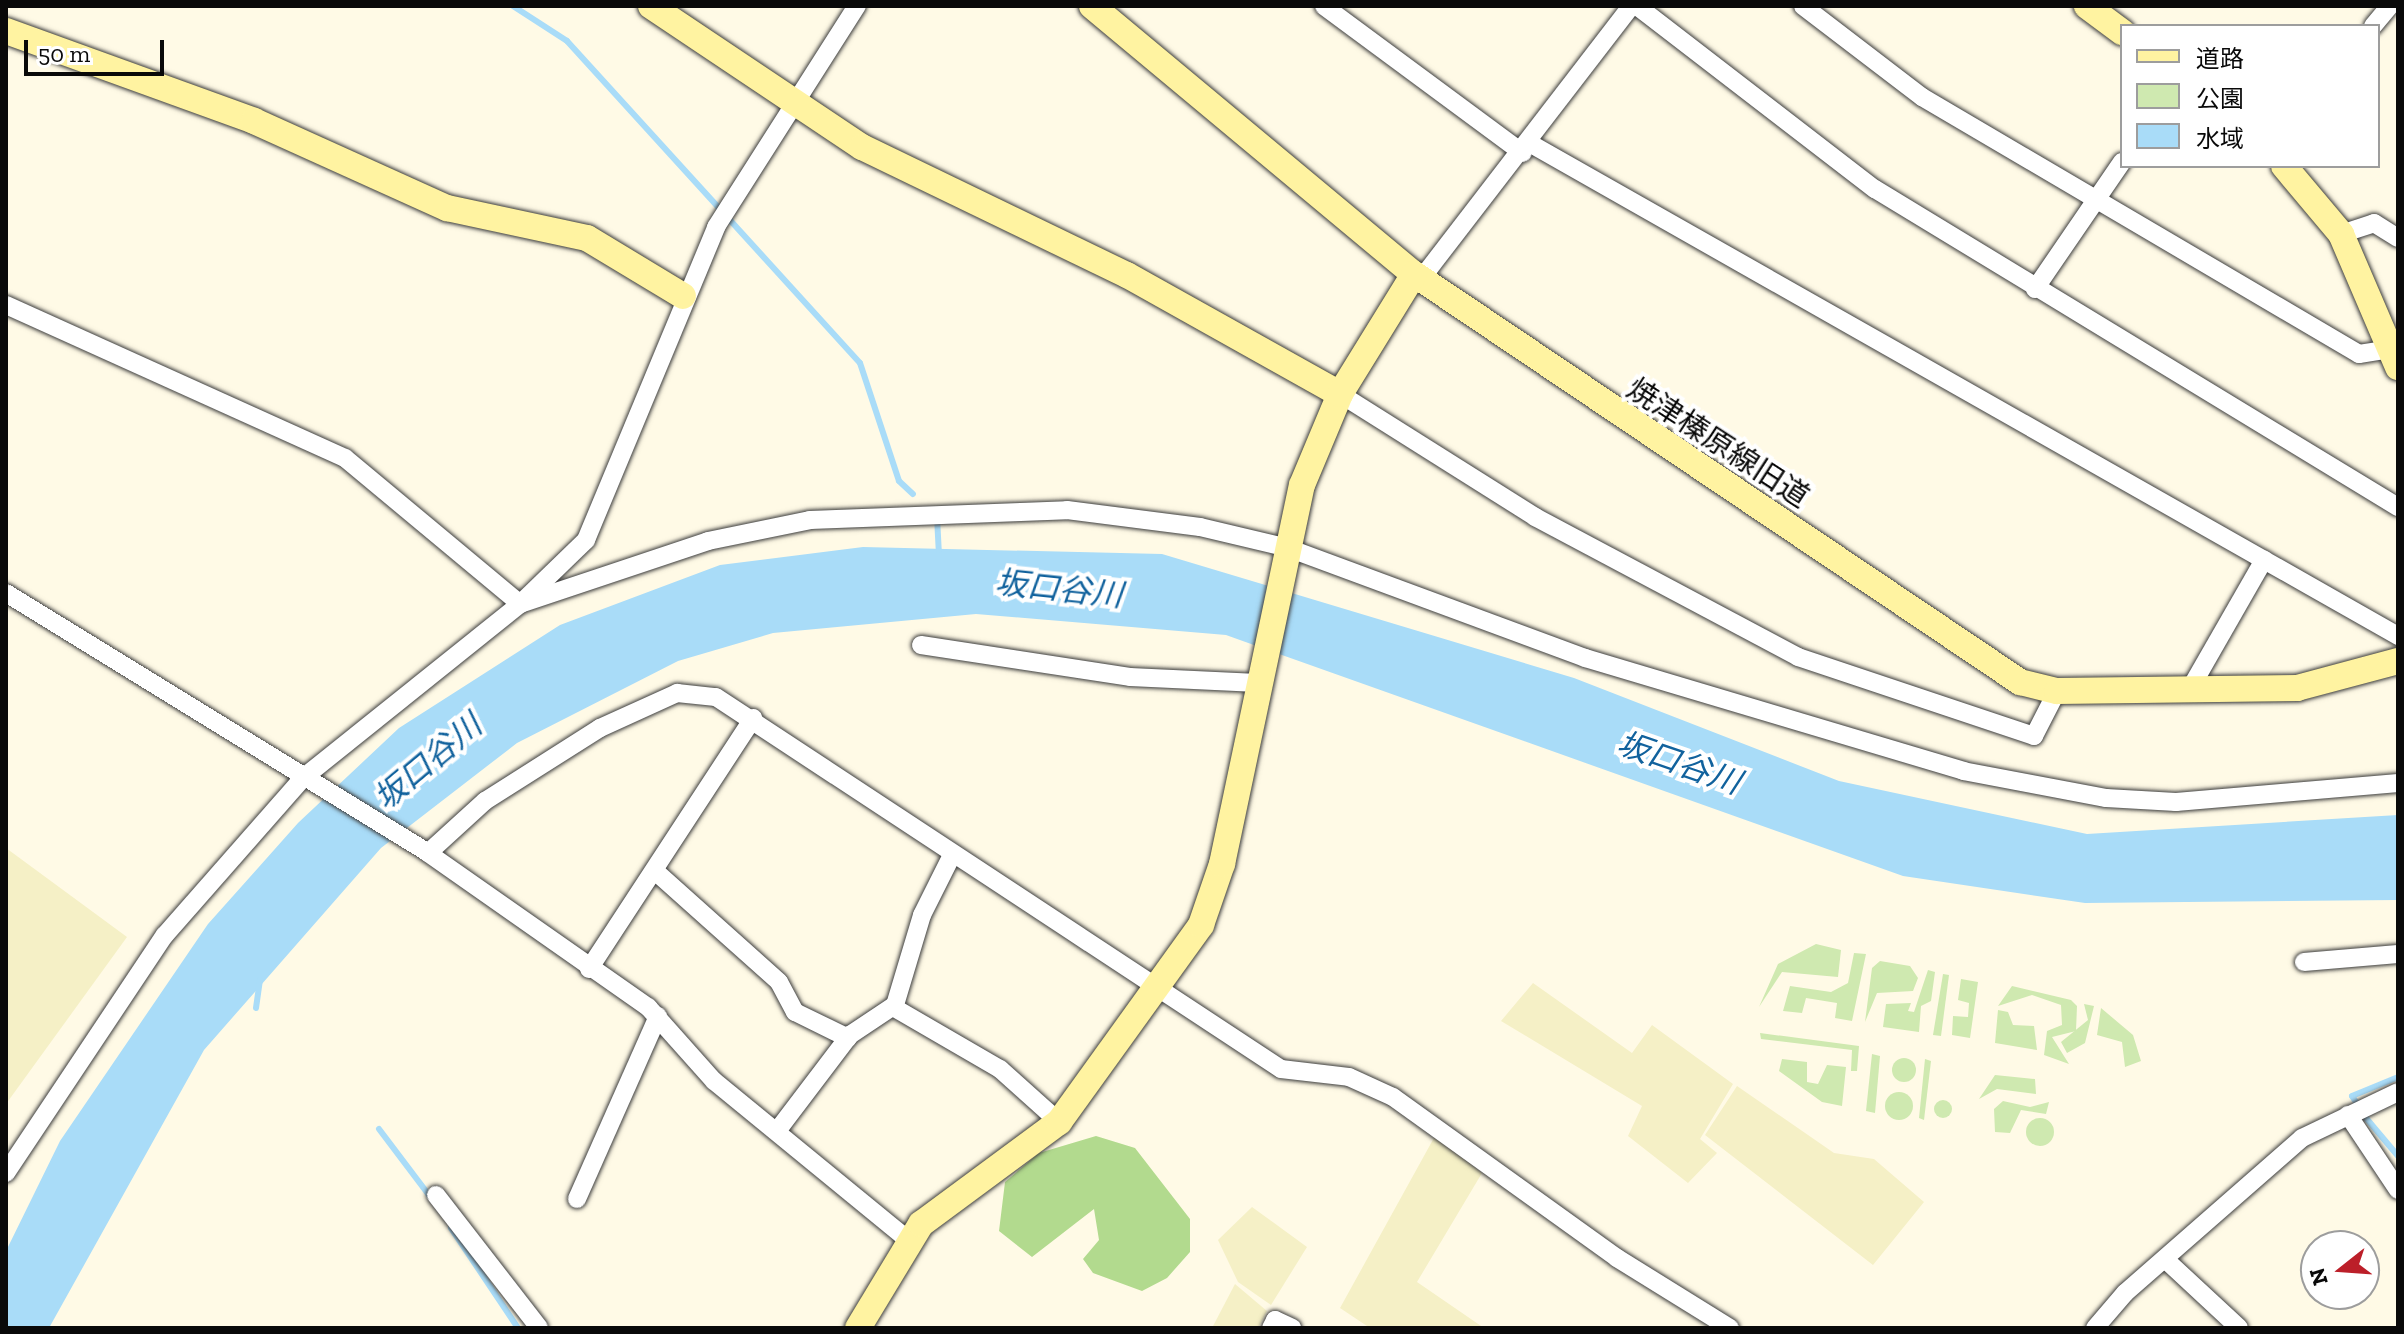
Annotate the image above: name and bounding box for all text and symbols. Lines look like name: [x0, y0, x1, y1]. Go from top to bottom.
scale bar: [28, 24, 168, 74]
legend: [2120, 24, 2380, 168]
text: 50 m: [38, 39, 90, 68]
text: 道路: [2196, 44, 2244, 73]
text: 公園: [2196, 84, 2244, 113]
text: 水域: [2196, 124, 2244, 153]
street label: 焼津榛原線旧道: [1620, 371, 1816, 515]
water label: 坂口谷川: [993, 563, 1125, 615]
water label: 坂口谷川: [367, 706, 489, 818]
water label: 坂口谷川: [1612, 724, 1746, 802]
north arrow: [2300, 1230, 2380, 1310]
text: N: [2303, 1265, 2334, 1289]

